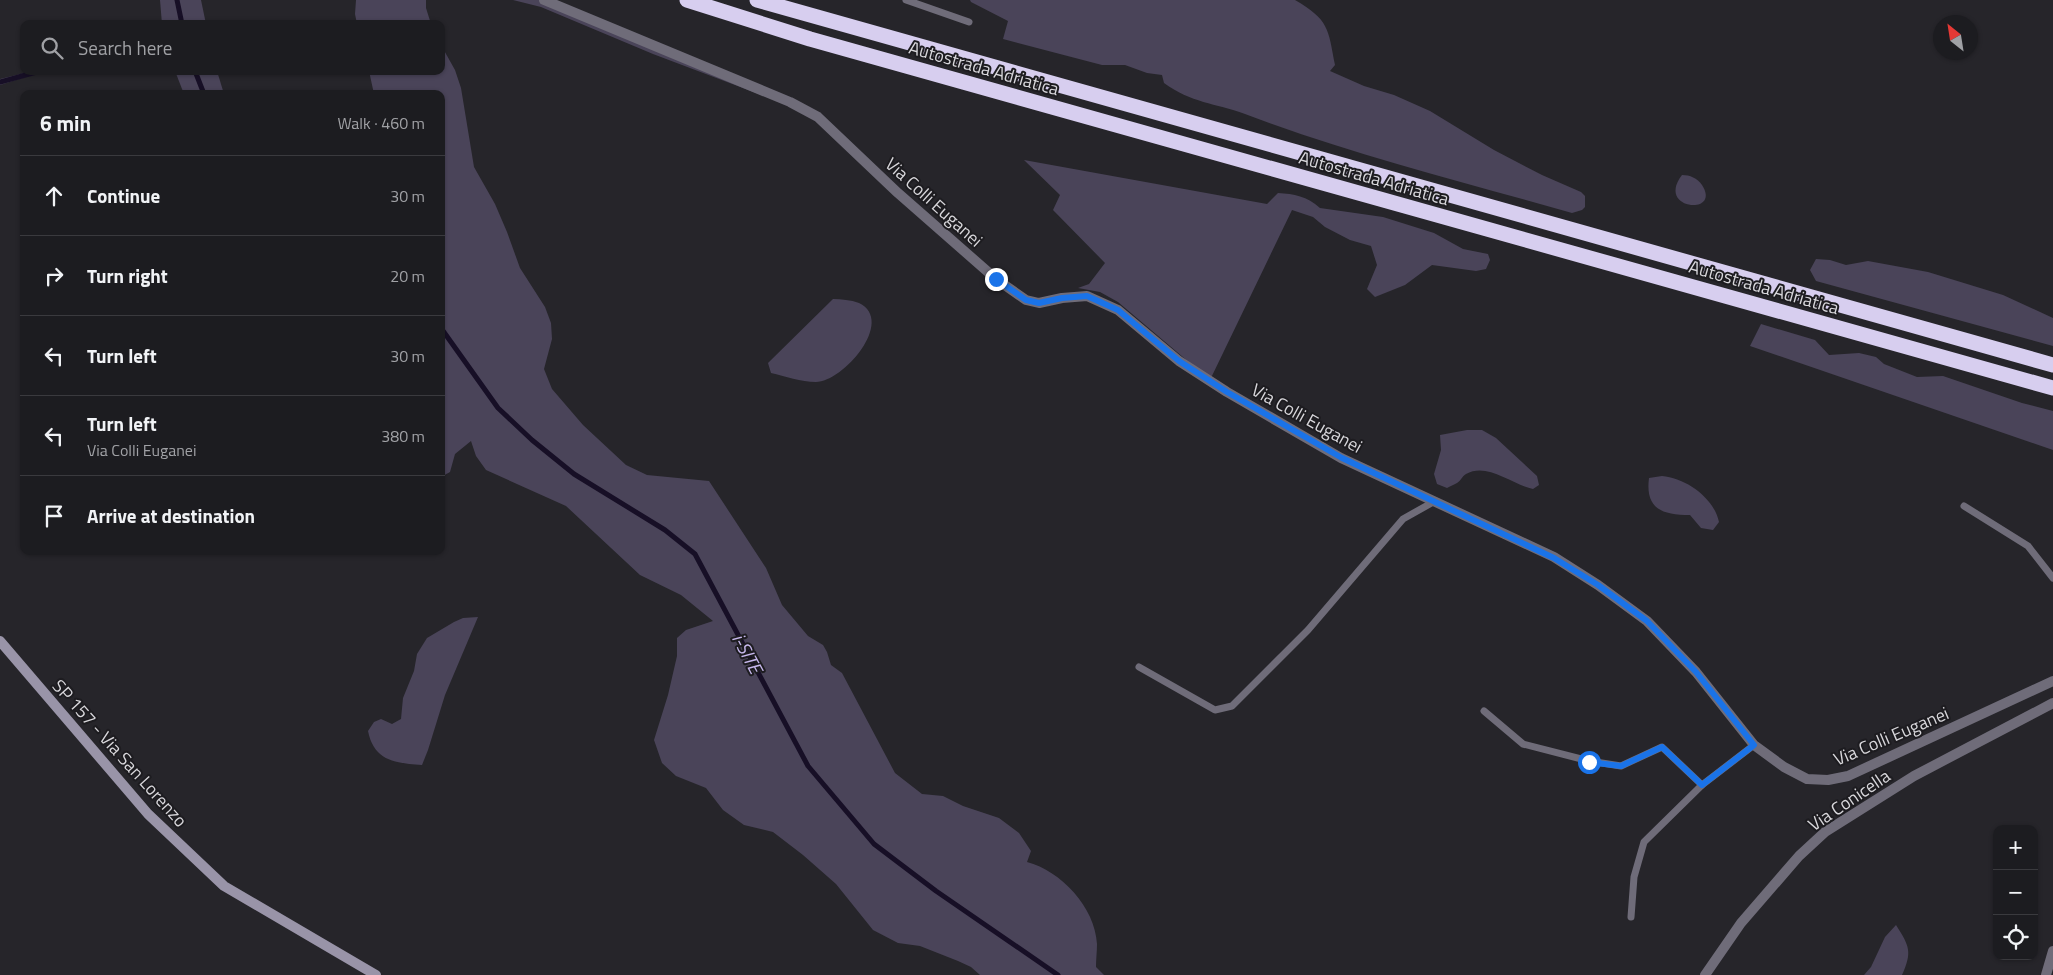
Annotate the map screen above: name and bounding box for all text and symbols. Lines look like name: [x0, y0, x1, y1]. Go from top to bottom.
north arrow: [1933, 15, 1978, 60]
search box: [20, 20, 445, 75]
text: Search here: [78, 33, 172, 62]
icon: search: [38, 34, 66, 62]
street label: Autostrada Adriatica: [906, 34, 1062, 102]
text: 6 min: [40, 107, 91, 139]
text: Walk · 460 m: [337, 111, 425, 135]
street label: Autostrada Adriatica: [1296, 144, 1452, 212]
street label: Via Colli Euganei: [879, 151, 989, 253]
text: Continue: [87, 181, 160, 210]
icon: ahead: [40, 182, 68, 210]
text: 30 m: [390, 184, 425, 208]
street label: Autostrada Adriatica: [1686, 253, 1842, 321]
text: Turn right: [87, 261, 168, 290]
icon: right: [40, 262, 68, 290]
text: 20 m: [390, 264, 425, 288]
route end: [985, 268, 1008, 291]
text: Turn left: [87, 341, 157, 370]
icon: left: [40, 342, 68, 370]
text: 30 m: [390, 344, 425, 368]
street label: Via Colli Euganei: [1247, 376, 1367, 460]
text: Turn left: [87, 409, 157, 438]
icon: left: [40, 422, 68, 450]
text: 380 m: [381, 424, 425, 448]
text: Via Colli Euganei: [87, 438, 196, 462]
text: Arrive at destination: [87, 501, 255, 530]
icon: arrive: [40, 502, 68, 530]
water label: i-SITE: [725, 628, 772, 680]
street label: SP 157 - Via San Lorenzo: [46, 673, 194, 833]
street label: Via Colli Euganei: [1829, 700, 1953, 772]
route start: [1578, 751, 1601, 774]
street label: Via Conicella: [1802, 762, 1896, 838]
map controls: [1993, 825, 2038, 960]
button: +: [1993, 825, 2038, 870]
button: −: [1993, 870, 2038, 915]
button: locate: [1993, 915, 2038, 960]

